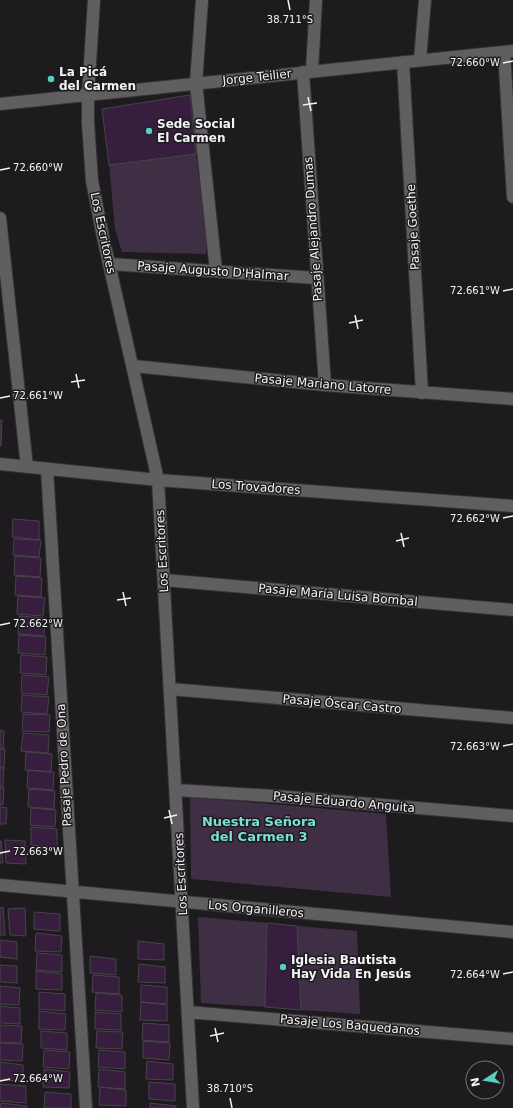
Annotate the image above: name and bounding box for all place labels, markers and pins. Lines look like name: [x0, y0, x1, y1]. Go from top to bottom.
place label: La Picá del Carmen: [59, 65, 136, 93]
marker: La Picá del Carmen: [46, 74, 56, 84]
place label: Sede Social El Carmen: [157, 117, 235, 145]
marker: Sede Social El Carmen: [144, 126, 154, 136]
place label: Iglesia Bautista Hay Vida En Jesús: [291, 953, 411, 981]
marker: Iglesia Bautista Hay Vida En Jesús: [278, 962, 288, 972]

